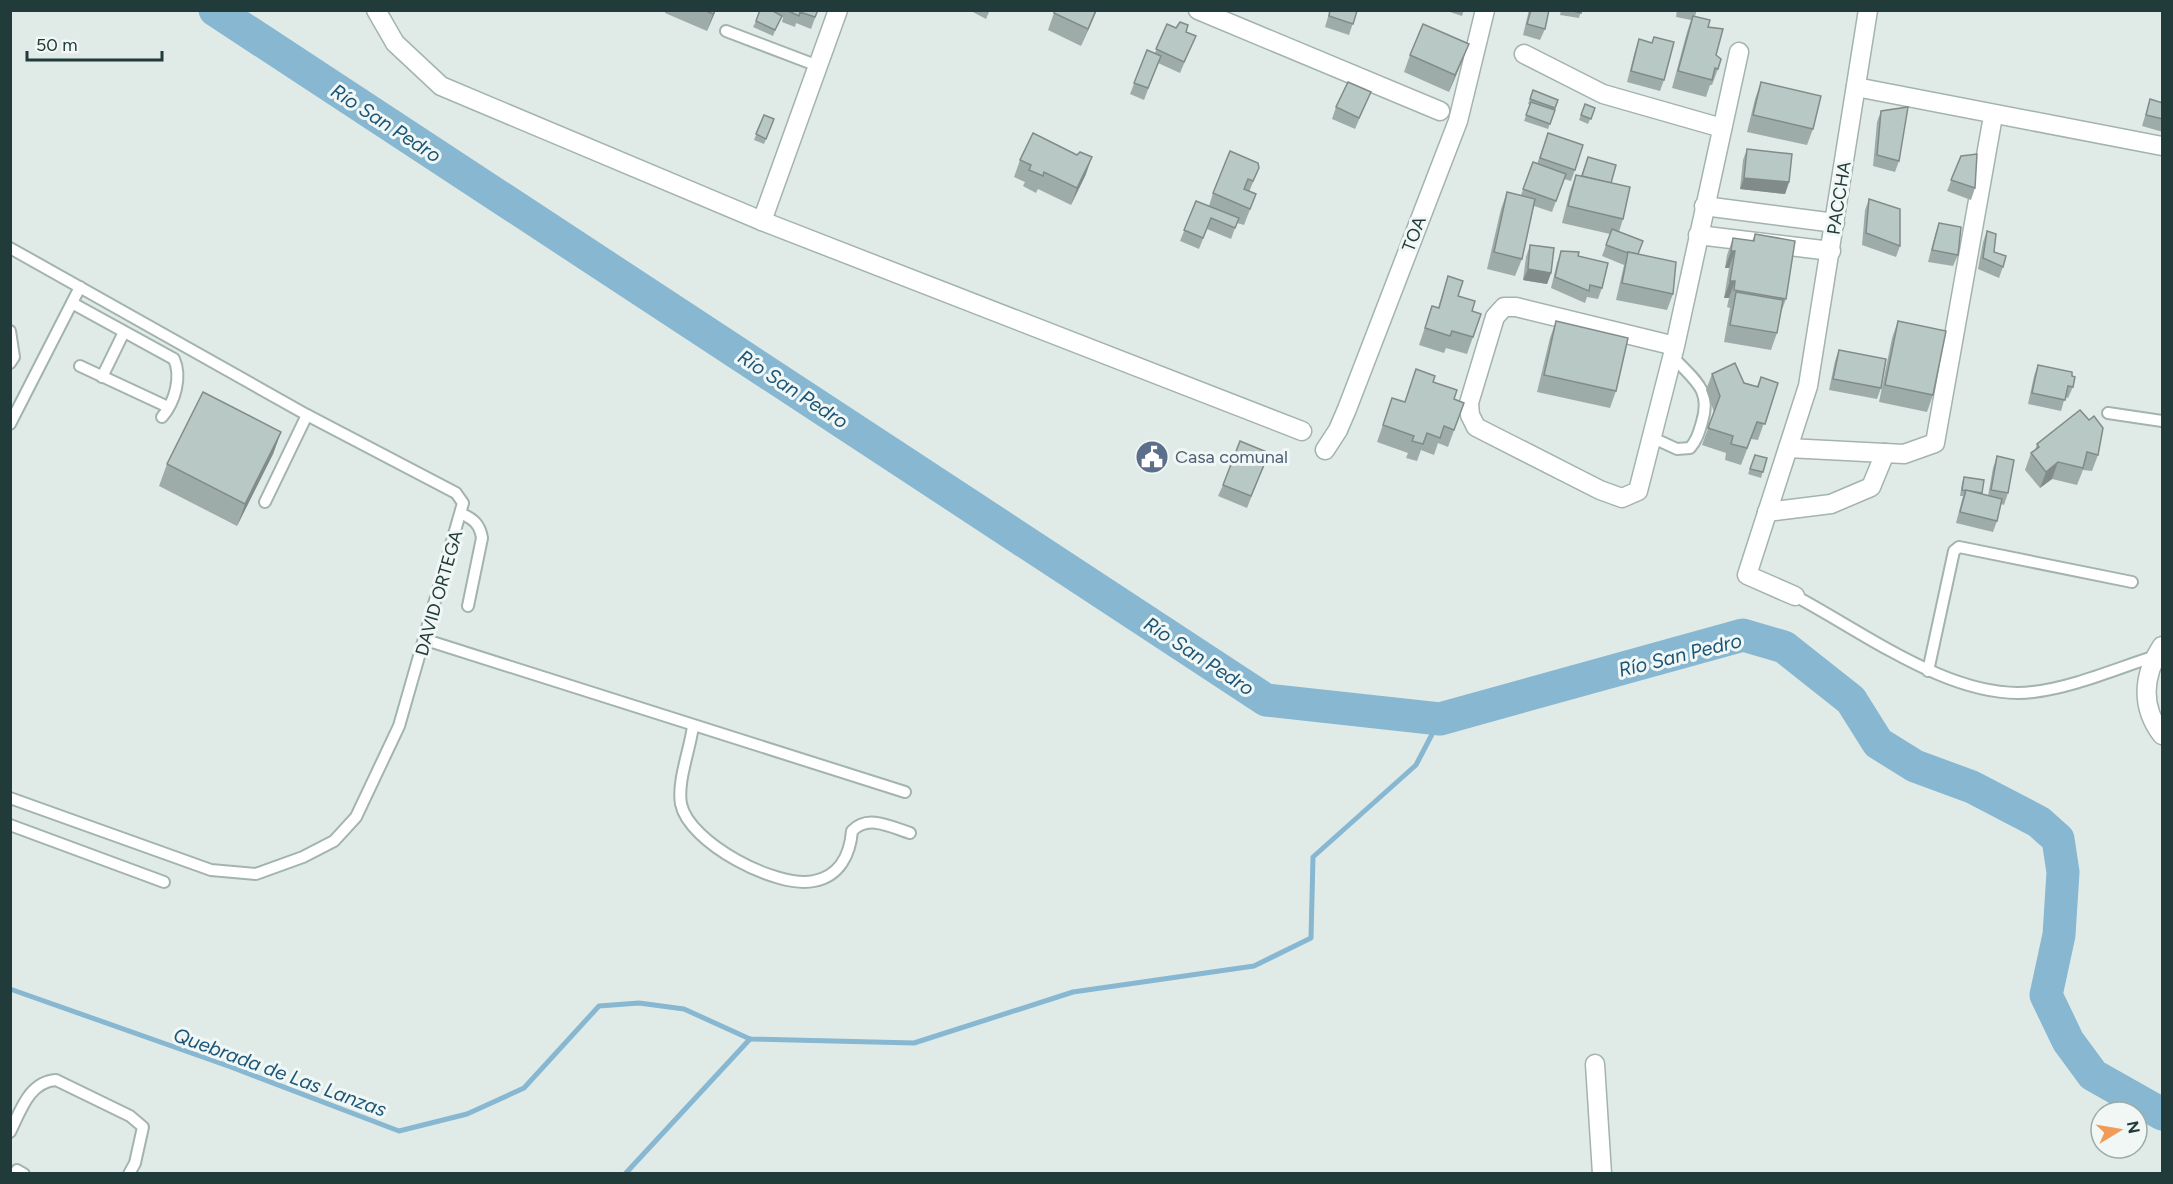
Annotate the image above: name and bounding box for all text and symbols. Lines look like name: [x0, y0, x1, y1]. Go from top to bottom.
scale bar: [27, 24, 162, 62]
text: 50 m: [36, 34, 78, 56]
water label: Río San Pedro: [326, 79, 446, 168]
street label: PACCHA: [1822, 160, 1856, 236]
street label: TOA: [1397, 213, 1431, 255]
water label: Río San Pedro: [733, 345, 853, 434]
public building icon: Casa comunal: [1134, 439, 1170, 475]
place label: Casa comunal: [1175, 446, 1288, 468]
street label: DAVID ORTEGA: [411, 528, 467, 658]
water label: Río San Pedro: [1139, 612, 1259, 701]
water label: Río San Pedro: [1616, 628, 1745, 682]
water label: Quebrada de Las Lanzas: [170, 1022, 390, 1122]
north arrow: [2089, 1100, 2149, 1160]
text: N: [2123, 1119, 2144, 1135]

